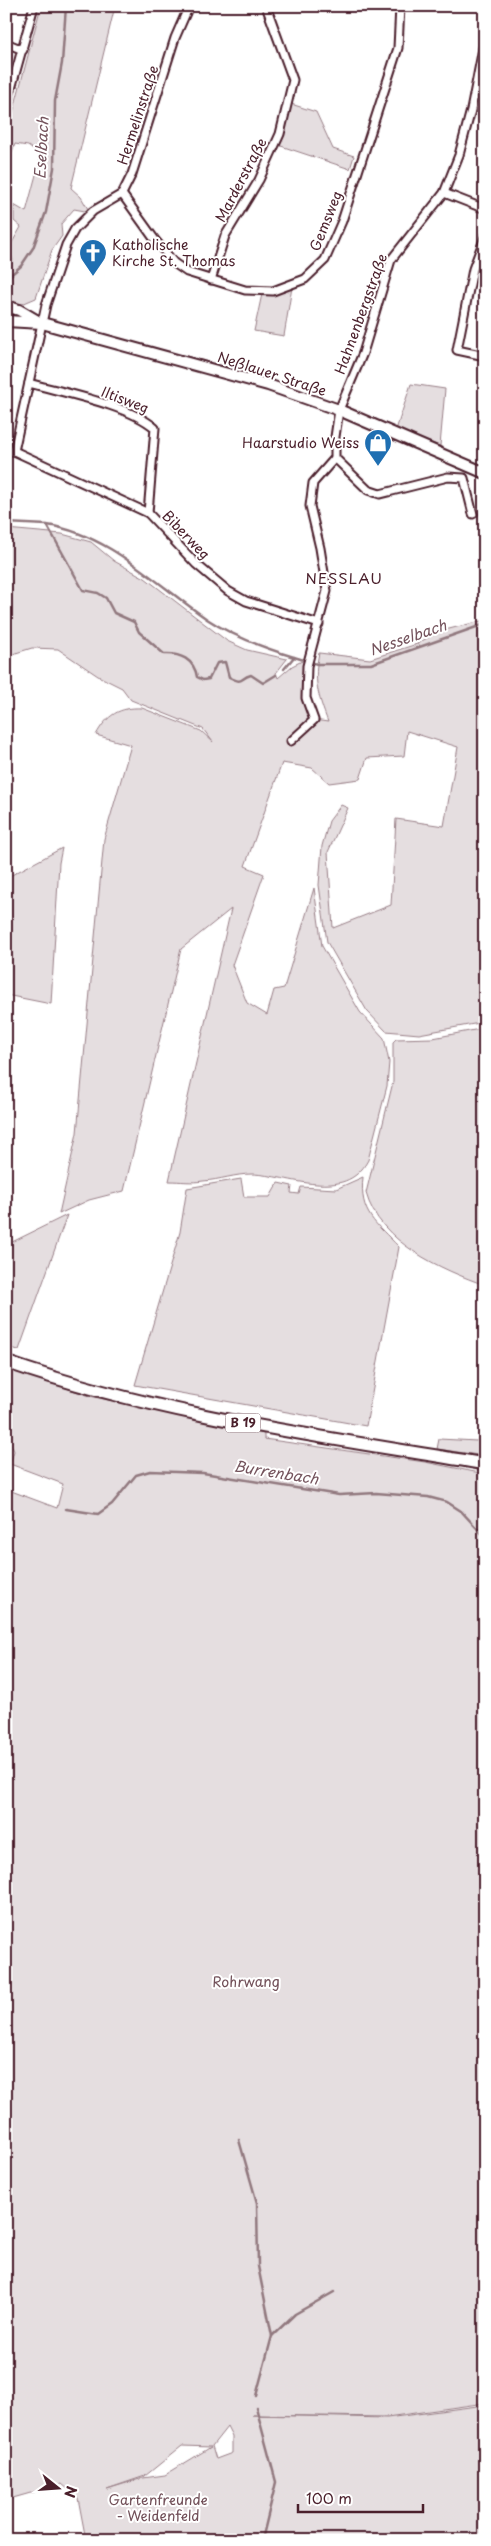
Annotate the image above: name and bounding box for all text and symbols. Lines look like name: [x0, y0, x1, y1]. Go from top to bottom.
street label: Hermelinstraße: [112, 62, 163, 167]
water label: Eselbach: [27, 116, 54, 179]
street label: Marderstraße: [210, 134, 272, 226]
street label: Gemsweg: [304, 187, 347, 254]
place label: Katholische Kirche St. Thomas: [112, 234, 235, 271]
church icon: Katholische Kirche St. Thomas: [78, 238, 108, 277]
street label: Hahnenbergstraße: [329, 251, 392, 377]
street label: Neßlauer Straße: [215, 346, 329, 401]
street label: Iltisweg: [98, 381, 152, 418]
shop icon: Haarstudio Weiss: [363, 428, 393, 467]
place label: Haarstudio Weiss: [242, 432, 359, 453]
street label: Biberweg: [158, 505, 215, 564]
district label: NESSLAU: [305, 566, 383, 589]
water label: Nesselbach: [366, 613, 449, 660]
road number: B 19: [226, 1414, 260, 1432]
water label: Burrenbach: [232, 1453, 320, 1490]
park label: Rohrwang: [212, 1971, 280, 1992]
north arrow: [32, 2464, 82, 2514]
scale bar: [298, 2481, 424, 2513]
text: N: [59, 2484, 83, 2500]
text: 100 m: [306, 2486, 352, 2509]
park label: Gartenfreunde - Weidenfeld: [109, 2489, 207, 2526]

